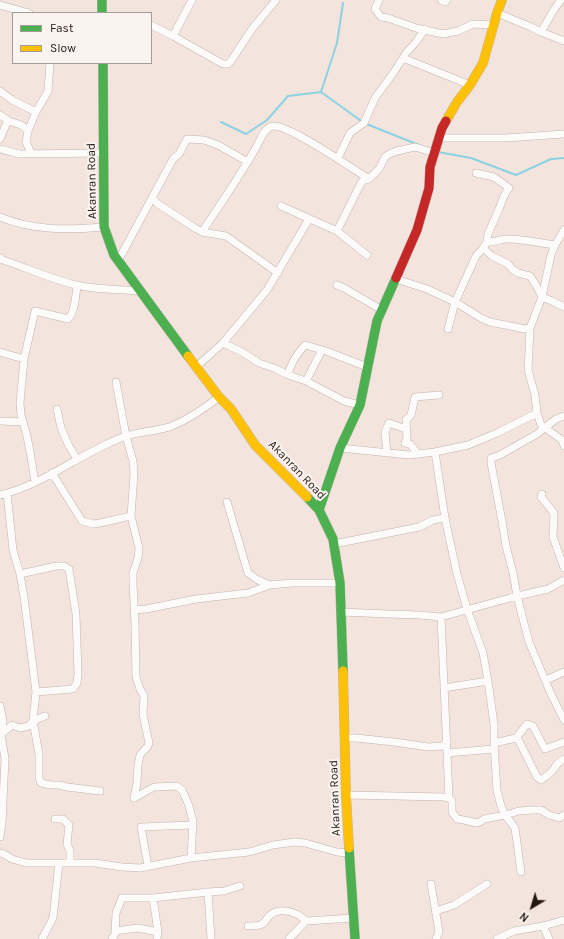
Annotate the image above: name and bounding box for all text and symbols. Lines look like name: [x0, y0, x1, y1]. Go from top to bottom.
legend: [12, 12, 152, 64]
text: Fast: [50, 21, 73, 35]
text: Slow: [50, 41, 76, 55]
street label: Akanran Road: [84, 143, 100, 219]
street label: Akanran Road: [265, 438, 329, 502]
street label: Akanran Road: [326, 760, 344, 836]
north arrow: [512, 887, 552, 927]
text: N: [517, 909, 531, 924]

